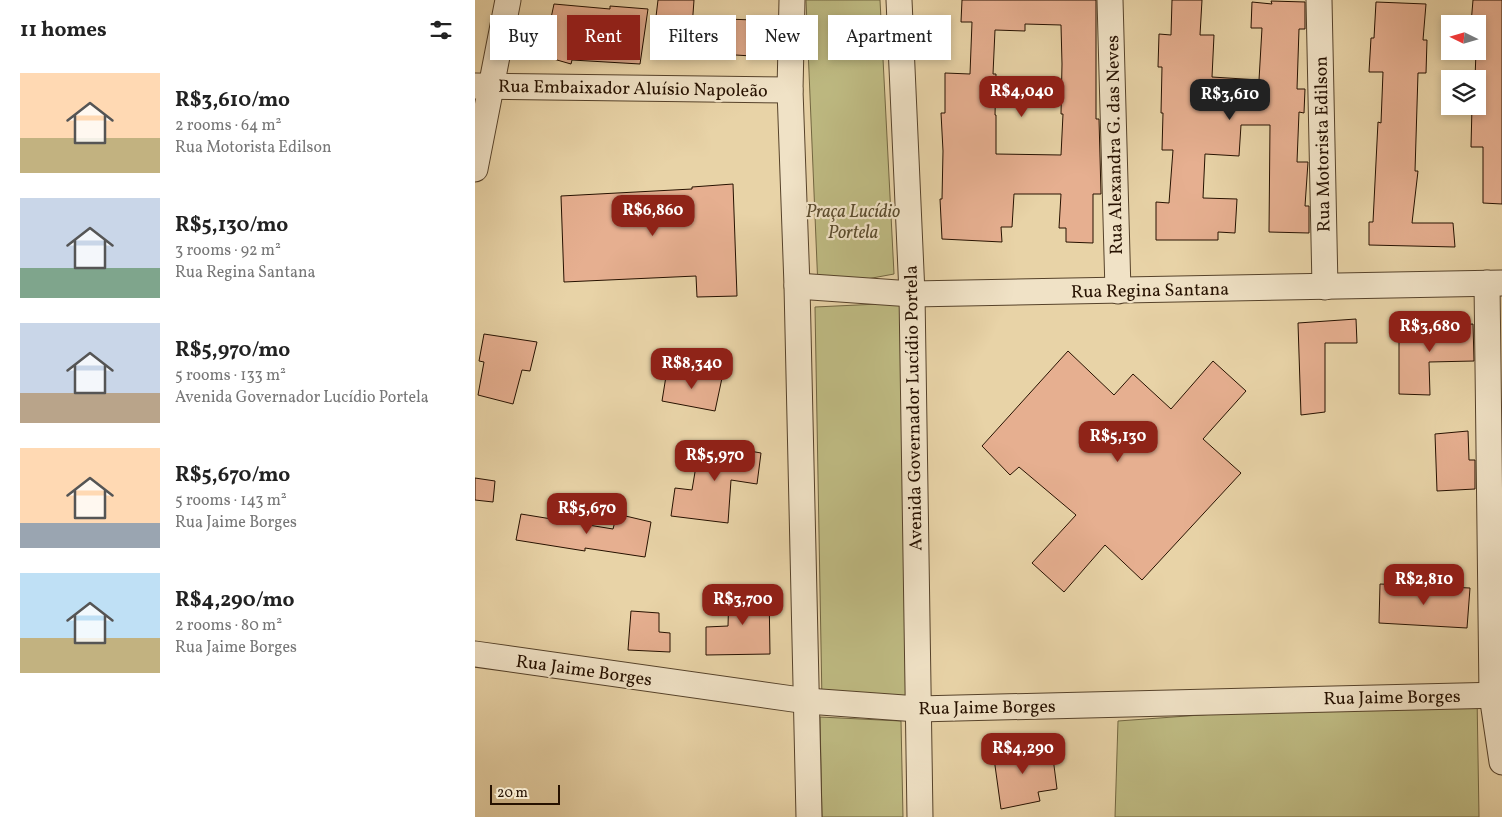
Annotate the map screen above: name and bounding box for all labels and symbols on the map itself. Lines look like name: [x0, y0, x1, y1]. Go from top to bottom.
north arrow: [1441, 15, 1486, 60]
street label: Rua Alexandra G. das Neves: [1101, 35, 1130, 255]
street label: Rua Motorista Edilson: [1309, 55, 1338, 232]
street label: Rua Embaixador Aluísio Napoleão: [498, 75, 768, 104]
pin: R$4,040: [976, 76, 1068, 118]
pin: R$3,610: [1184, 78, 1276, 121]
pin: R$6,860: [607, 194, 699, 237]
park label: Praça Lucídio Portela: [806, 200, 900, 246]
street label: Avenida Governador Lucídio Portela: [900, 265, 929, 551]
street label: Rua Regina Santana: [1071, 278, 1229, 305]
pin: R$3,680: [1384, 310, 1476, 353]
pin: R$8,340: [646, 348, 738, 390]
pin: R$5,130: [1072, 420, 1164, 463]
pin: R$5,970: [669, 440, 761, 482]
pin: R$5,670: [541, 492, 633, 535]
pin: R$2,810: [1378, 564, 1470, 606]
pin: R$3,700: [697, 584, 789, 626]
street label: Rua Jaime Borges: [514, 650, 653, 693]
street label: Rua Jaime Borges: [1323, 685, 1461, 712]
street label: Rua Jaime Borges: [918, 695, 1056, 722]
pin: R$4,290: [977, 732, 1069, 775]
scale bar: [490, 782, 560, 805]

